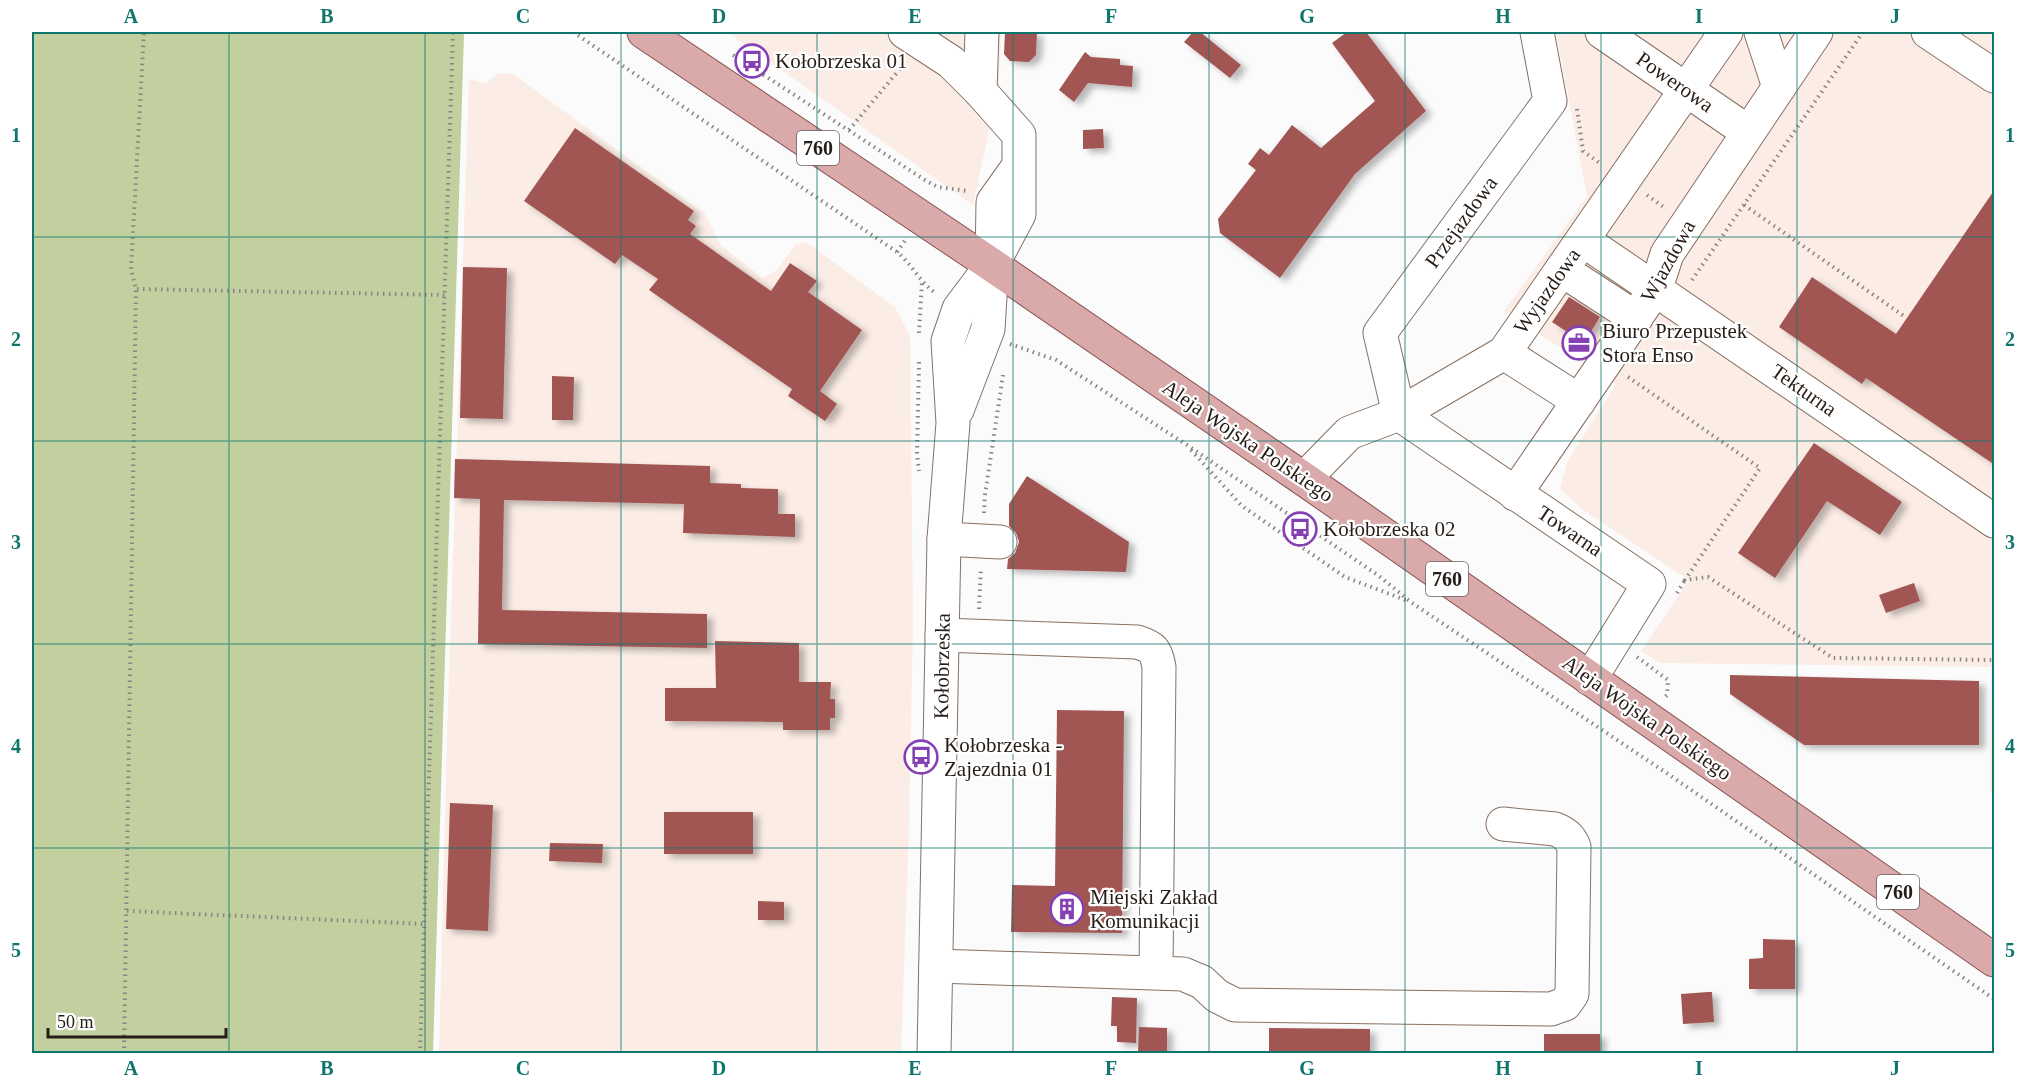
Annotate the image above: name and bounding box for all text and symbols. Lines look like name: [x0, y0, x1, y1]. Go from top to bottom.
text: A: [124, 5, 139, 27]
text: B: [320, 5, 334, 27]
text: C: [516, 5, 530, 27]
text: D: [712, 5, 726, 27]
text: E: [908, 5, 922, 27]
text: F: [1105, 5, 1117, 27]
text: G: [1299, 5, 1315, 27]
text: H: [1495, 5, 1511, 27]
text: I: [1695, 5, 1703, 27]
text: J: [1890, 5, 1900, 27]
bus stop icon: Kołobrzeska 01: [734, 43, 770, 79]
street label: Powerowa: [1632, 47, 1719, 118]
place label: Kołobrzeska 01: [775, 49, 907, 73]
text: 1: [11, 124, 21, 146]
text: 1: [2005, 124, 2015, 146]
road number: 760: [797, 131, 839, 165]
street label: Przejazdowa: [1420, 171, 1503, 272]
street label: Wjazdowa: [1636, 215, 1701, 306]
street label: Wyjazdowa: [1509, 243, 1586, 338]
place label: Biuro Przepustek Stora Enso: [1602, 319, 1748, 367]
office icon: Biuro Przepustek Stora Enso: [1561, 325, 1597, 361]
text: 2: [11, 328, 21, 350]
text: 2: [2005, 328, 2015, 350]
street label: Tekturna: [1767, 359, 1842, 422]
street label: Aleja Wojska Polskiego: [1158, 375, 1338, 507]
street label: Towarna: [1533, 501, 1608, 562]
bus stop icon: Kołobrzeska 02: [1282, 511, 1318, 547]
place label: Kołobrzeska 02: [1323, 517, 1455, 541]
text: 3: [11, 531, 21, 553]
text: 3: [2005, 531, 2015, 553]
road number: 760: [1426, 562, 1468, 596]
street label: Kołobrzeska: [929, 612, 955, 719]
street label: Aleja Wojska Polskiego: [1558, 651, 1736, 785]
place label: Kołobrzeska - Zajezdnia 01: [944, 733, 1062, 781]
text: 4: [11, 735, 21, 757]
text: 4: [2005, 735, 2015, 757]
bus stop icon: Kołobrzeska - Zajezdnia 01: [903, 739, 939, 775]
road number: 760: [1877, 875, 1919, 909]
place label: Miejski Zakład Komunikacji: [1090, 885, 1218, 933]
building icon: Miejski Zakład Komunikacji: [1049, 891, 1085, 927]
text: 5: [11, 939, 21, 961]
text: 5: [2005, 939, 2015, 961]
scale bar: [48, 1001, 226, 1039]
text: 50 m: [57, 1012, 94, 1032]
text: A: [124, 1057, 139, 1079]
text: B: [320, 1057, 334, 1079]
text: C: [516, 1057, 530, 1079]
text: D: [712, 1057, 726, 1079]
text: E: [908, 1057, 922, 1079]
text: F: [1105, 1057, 1117, 1079]
text: G: [1299, 1057, 1315, 1079]
text: H: [1495, 1057, 1511, 1079]
text: I: [1695, 1057, 1703, 1079]
text: J: [1890, 1057, 1900, 1079]

